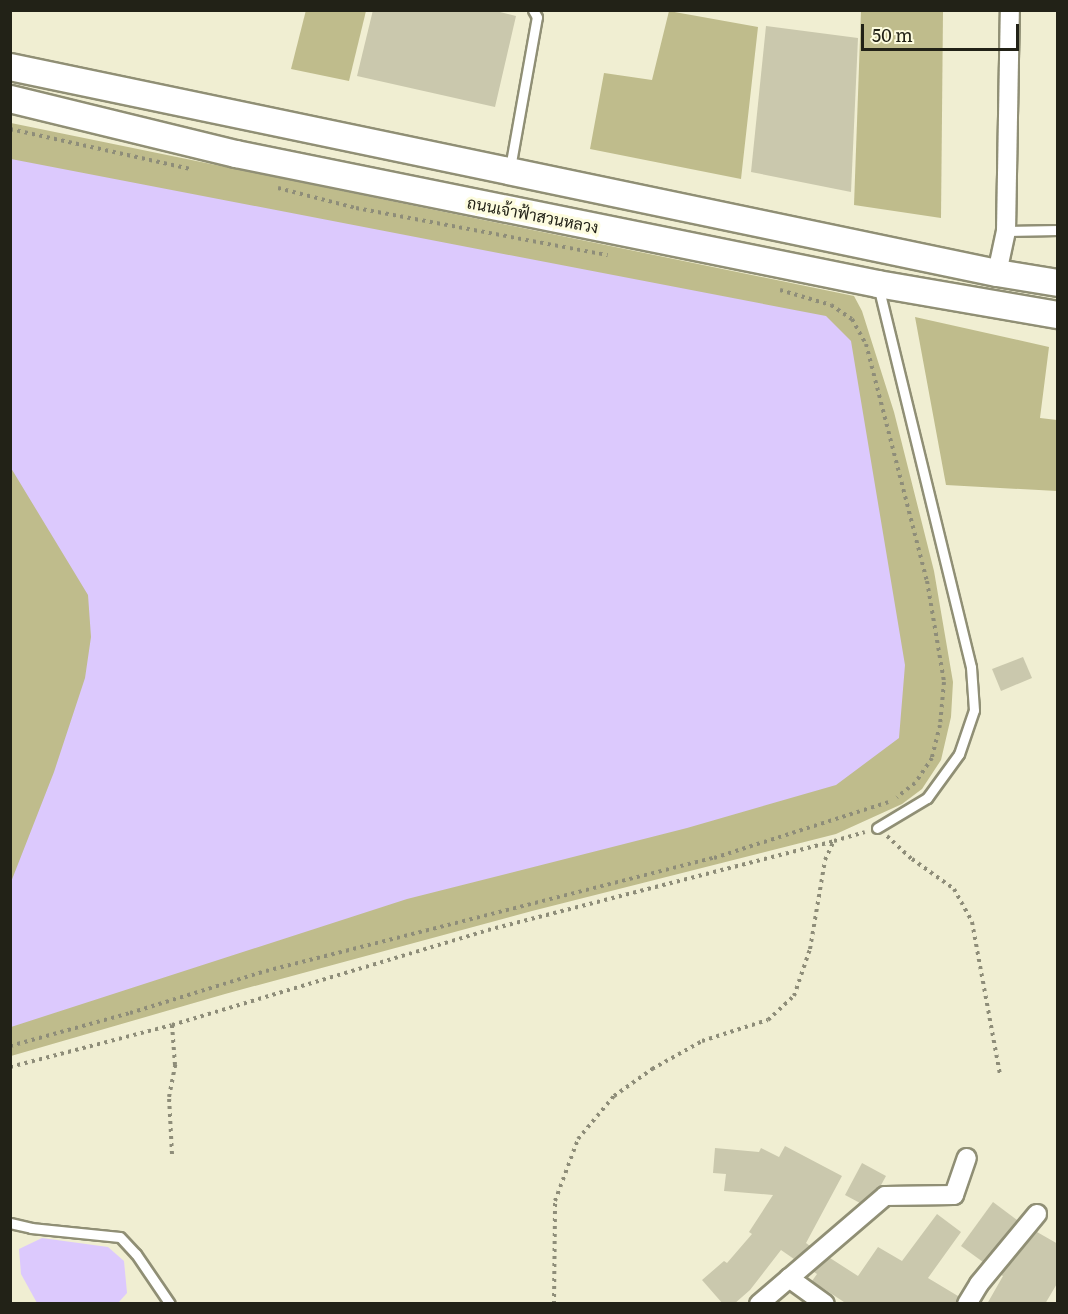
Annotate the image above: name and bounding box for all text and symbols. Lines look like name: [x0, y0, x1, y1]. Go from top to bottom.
scale bar: [864, 12, 1022, 50]
text: 50 m: [872, 21, 913, 48]
street label: ถนนเจ้าฟ้าสวนหลวง: [466, 192, 600, 236]

